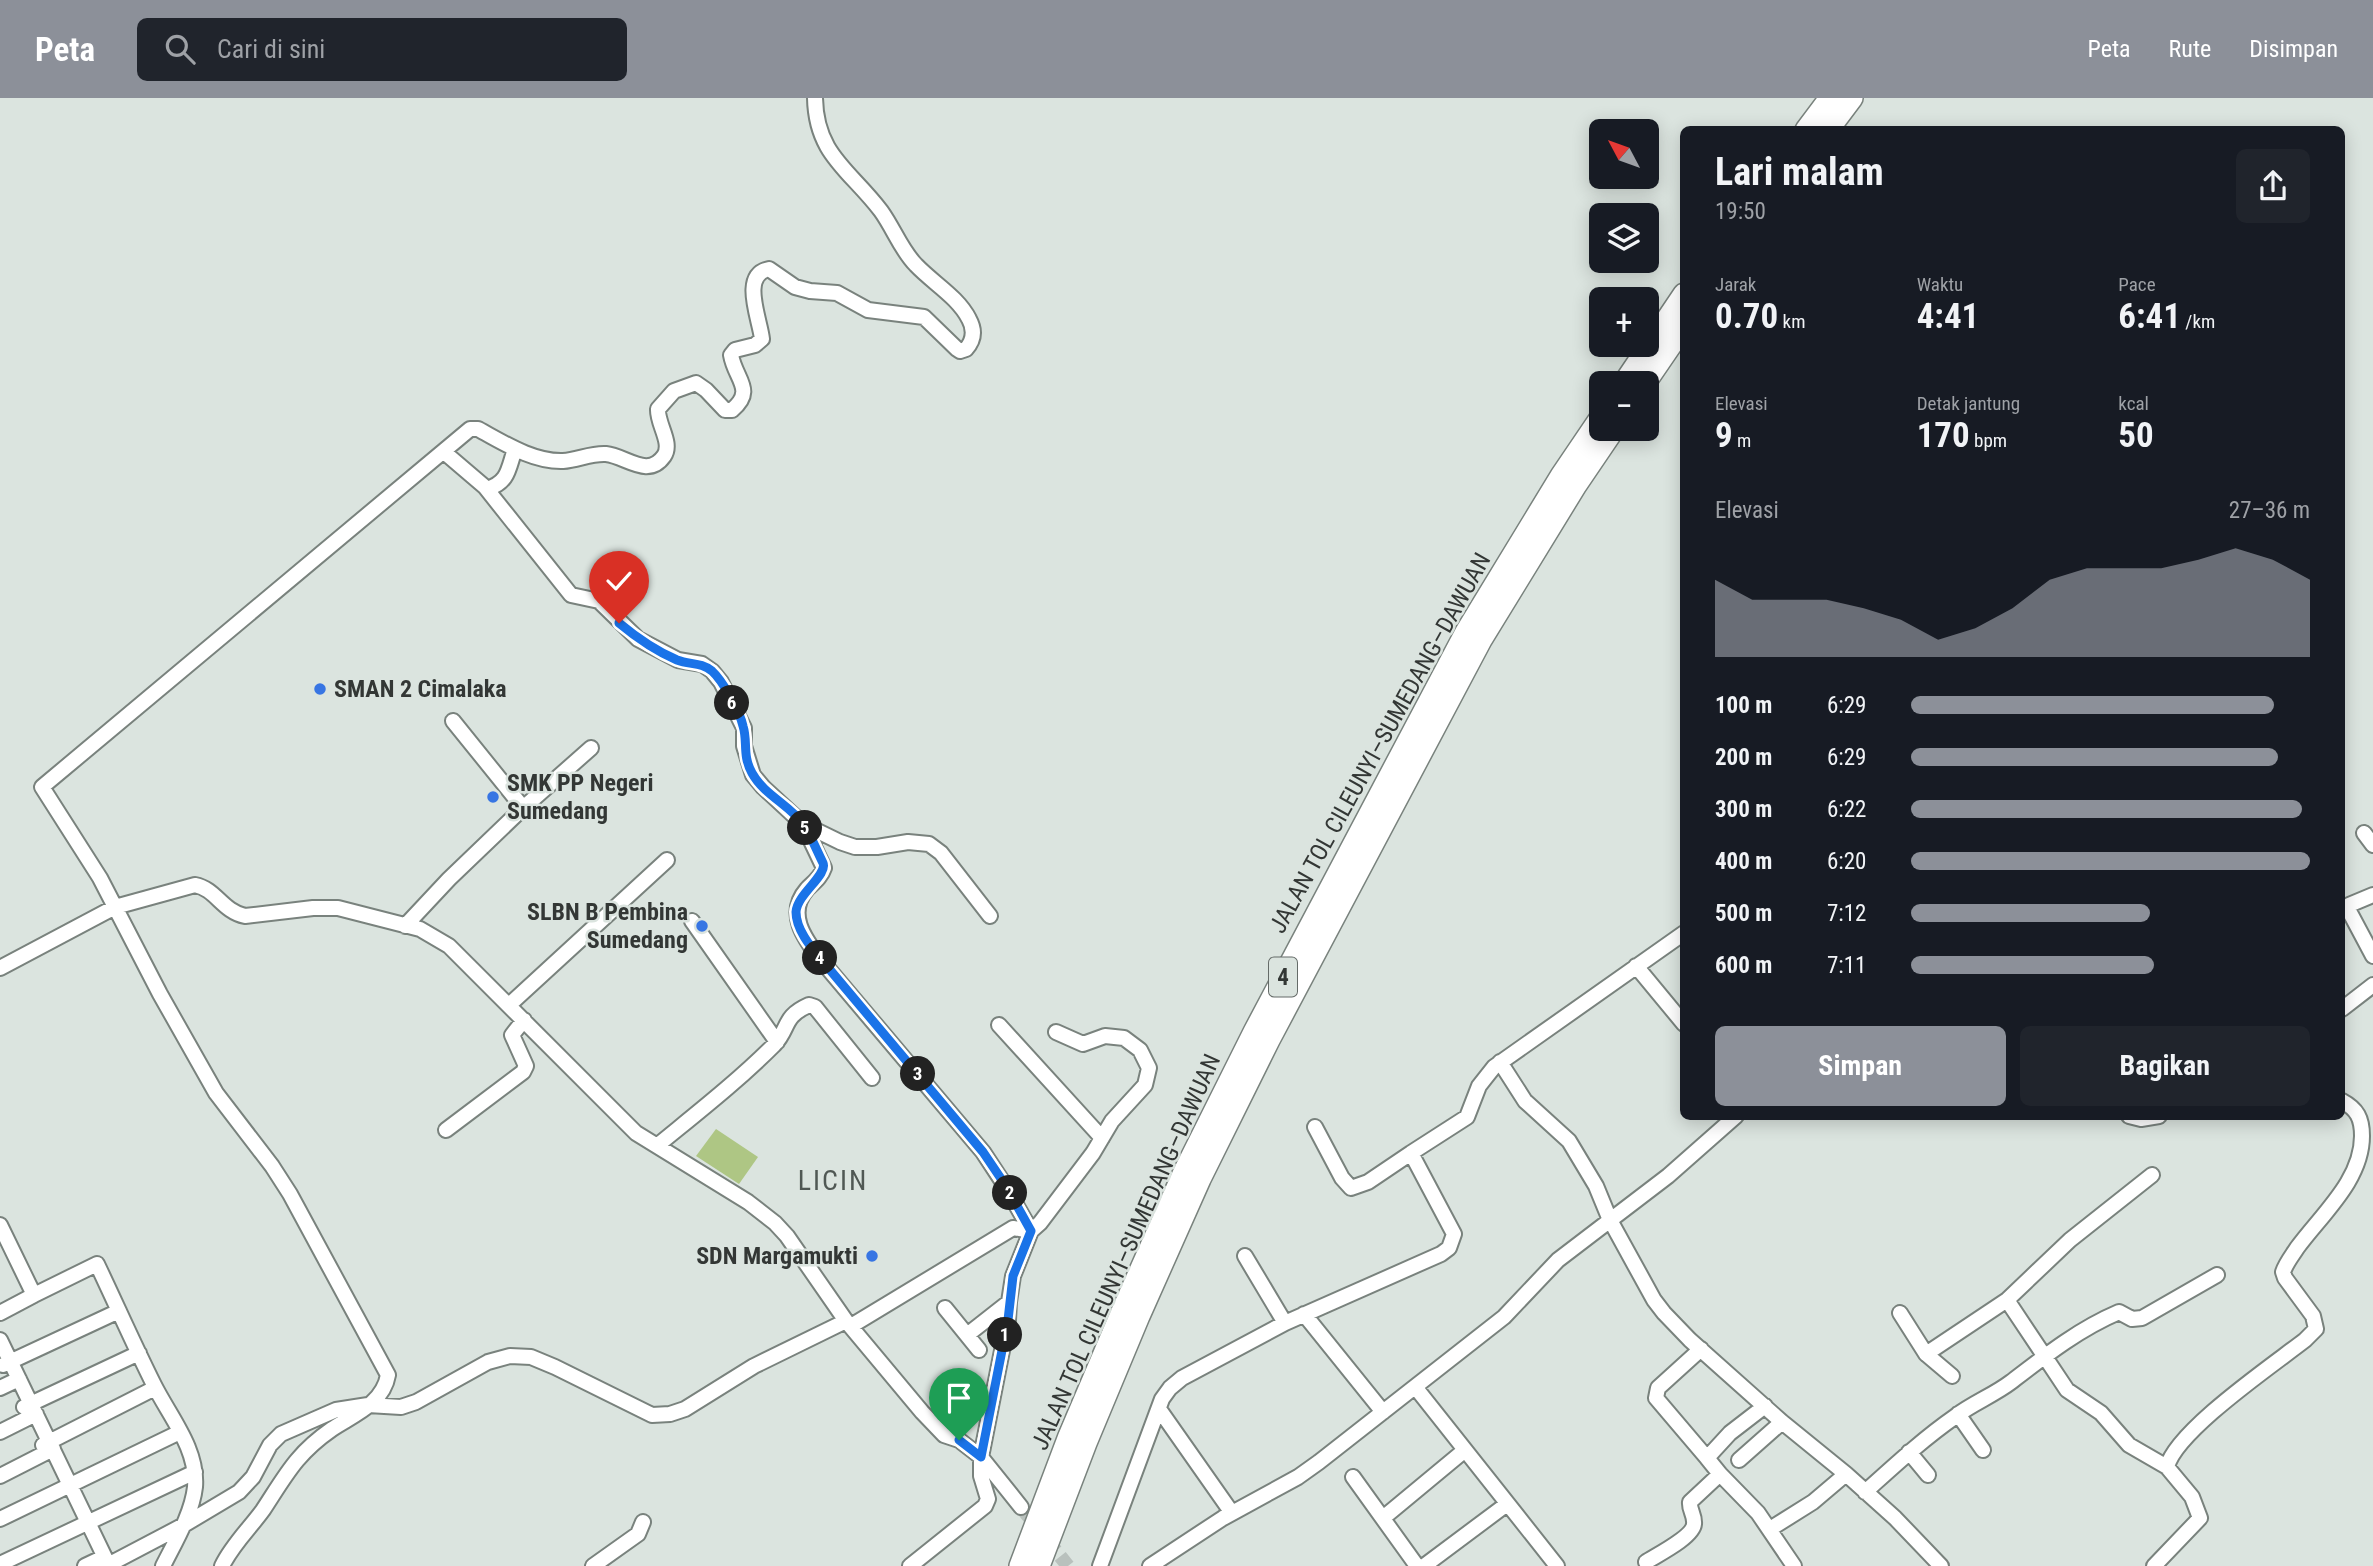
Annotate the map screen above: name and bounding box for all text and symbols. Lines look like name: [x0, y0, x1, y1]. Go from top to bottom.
search box: [137, 18, 627, 81]
text: Peta: [35, 30, 95, 69]
icon: search: [161, 30, 199, 68]
text: Cari di sini: [217, 34, 325, 64]
text: Peta: [2088, 35, 2131, 63]
text: Rute: [2169, 35, 2211, 63]
text: Disimpan: [2249, 35, 2338, 63]
north arrow: [1589, 119, 1659, 189]
map controls: [1589, 119, 1659, 441]
button: share: [2236, 149, 2310, 223]
text: Lari malam: [1715, 150, 1884, 194]
text: 19:50: [1715, 198, 1766, 225]
button: layers: [1589, 203, 1659, 273]
text: Jarak: [1715, 273, 1756, 296]
text: Waktu: [1917, 273, 1963, 296]
text: Pace: [2118, 273, 2156, 296]
button: +: [1589, 287, 1659, 357]
text: 0.70: [1715, 296, 1778, 337]
text: 4:41: [1917, 296, 1979, 337]
text: 6:41: [2118, 296, 2181, 337]
text: km: [1778, 310, 1805, 333]
text: /km: [2181, 310, 2215, 333]
button: −: [1589, 371, 1659, 441]
text: Elevasi: [1715, 392, 1768, 415]
text: Detak jantung: [1917, 392, 2020, 415]
text: kcal: [2118, 392, 2149, 415]
text: 9: [1715, 415, 1733, 456]
text: 170: [1917, 415, 1970, 456]
text: 50: [2118, 415, 2154, 456]
text: m: [1733, 429, 1751, 452]
text: bpm: [1970, 429, 2007, 452]
text: Elevasi: [1715, 497, 1779, 524]
text: 27–36 m: [2229, 497, 2310, 524]
street label: JALAN TOL CILEUNYI–SUMEDANG–DAWUAN: [1263, 548, 1497, 938]
pin: [589, 551, 649, 623]
icon: check: [600, 562, 638, 600]
place label: SMAN 2 Cimalaka: [334, 675, 507, 703]
marker: SMAN 2 Cimalaka: [312, 681, 328, 697]
pin: 6: [714, 686, 750, 720]
text: 6: [727, 691, 736, 714]
text: 100 m: [1715, 692, 1772, 719]
text: 6:29: [1827, 692, 1866, 719]
text: 200 m: [1715, 744, 1772, 771]
text: 6:29: [1827, 744, 1866, 771]
place label: SMK PP Negeri Sumedang: [507, 769, 654, 825]
marker: SMK PP Negeri Sumedang: [485, 789, 501, 805]
text: 300 m: [1715, 796, 1772, 823]
text: 6:22: [1827, 796, 1866, 823]
pin: 5: [788, 810, 822, 846]
text: 5: [800, 816, 809, 839]
text: 400 m: [1715, 848, 1772, 875]
text: 6:20: [1827, 848, 1866, 875]
place label: SLBN B Pembina Sumedang: [527, 898, 688, 954]
text: 500 m: [1715, 900, 1772, 927]
text: 7:12: [1827, 900, 1866, 927]
marker: SLBN B Pembina Sumedang: [694, 918, 710, 934]
pin: 4: [802, 940, 838, 976]
text: 4: [815, 946, 824, 969]
text: 600 m: [1715, 952, 1772, 979]
text: 7:11: [1827, 952, 1866, 979]
road number: 4: [1269, 958, 1297, 996]
button: Simpan: [1715, 1026, 2006, 1106]
button: Bagikan: [2020, 1026, 2310, 1106]
street label: JALAN TOL CILEUNYI–SUMEDANG–DAWUAN: [1026, 1050, 1226, 1454]
pin: 3: [900, 1056, 936, 1091]
text: 3: [913, 1062, 922, 1085]
district label: LICIN: [798, 1164, 868, 1197]
pin: 2: [992, 1176, 1028, 1210]
text: 2: [1005, 1181, 1014, 1204]
place label: SDN Margamukti: [696, 1242, 858, 1270]
marker: SDN Margamukti: [864, 1248, 880, 1264]
pin: 1: [988, 1318, 1023, 1352]
text: 1: [1000, 1323, 1009, 1346]
pin: [929, 1368, 989, 1440]
icon: arrive: [940, 1379, 978, 1417]

